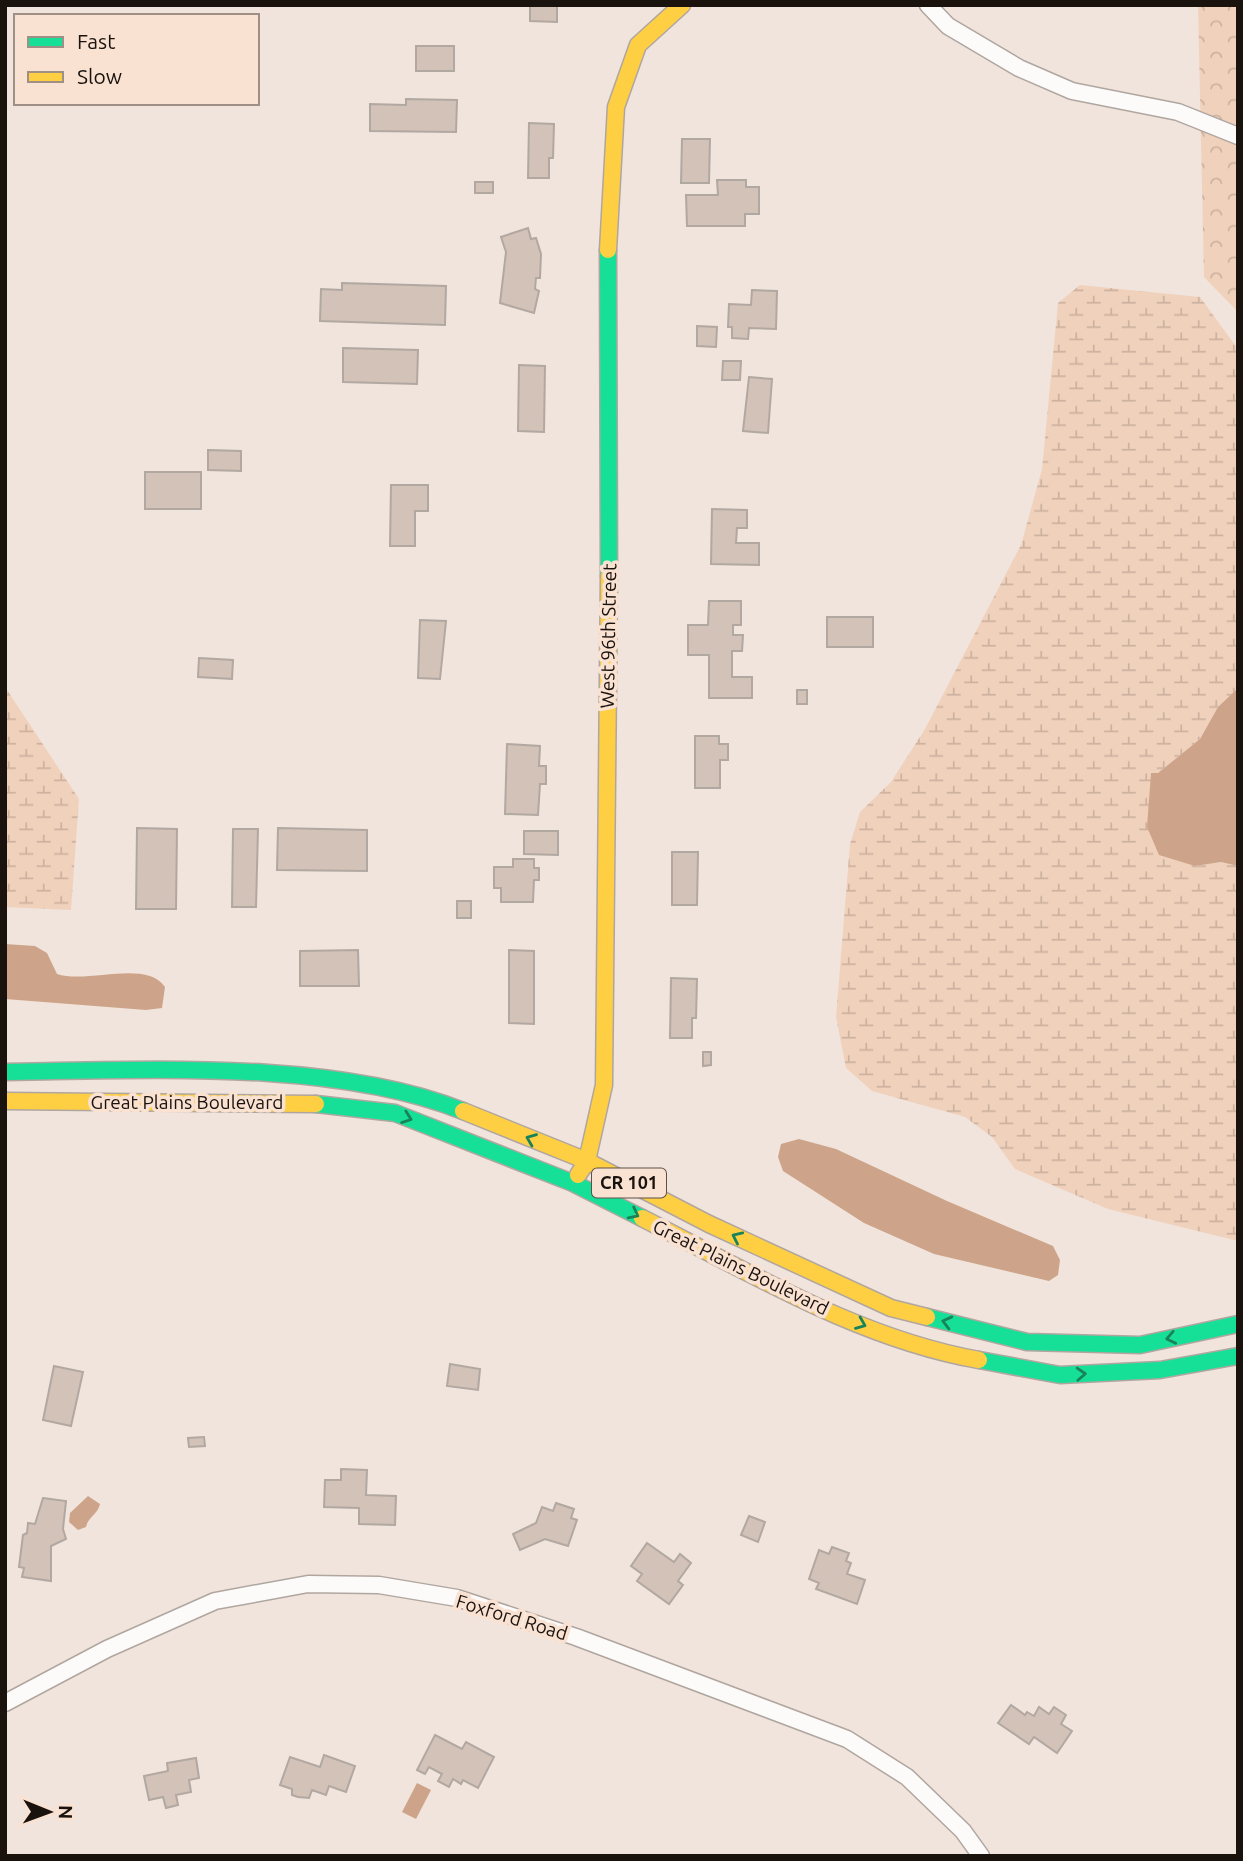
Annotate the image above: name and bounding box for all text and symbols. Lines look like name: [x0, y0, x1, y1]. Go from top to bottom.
legend: [14, 14, 259, 105]
text: Fast: [77, 29, 115, 53]
text: Slow: [77, 64, 122, 88]
street label: West 96th Street: [596, 563, 620, 709]
street label: Great Plains Boulevard: [91, 1091, 283, 1113]
one-way arrow: [401, 1109, 413, 1123]
one-way arrow: [526, 1133, 538, 1147]
road number: CR 101: [592, 1168, 666, 1198]
one-way arrow: [627, 1206, 639, 1220]
street label: Great Plains Boulevard: [650, 1215, 832, 1319]
one-way arrow: [731, 1231, 744, 1245]
one-way arrow: [854, 1315, 866, 1329]
one-way arrow: [941, 1316, 953, 1330]
one-way arrow: [1165, 1330, 1177, 1345]
one-way arrow: [1076, 1367, 1087, 1382]
street label: Foxford Road: [454, 1590, 570, 1644]
north arrow: [14, 1777, 84, 1847]
text: N: [55, 1805, 77, 1820]

